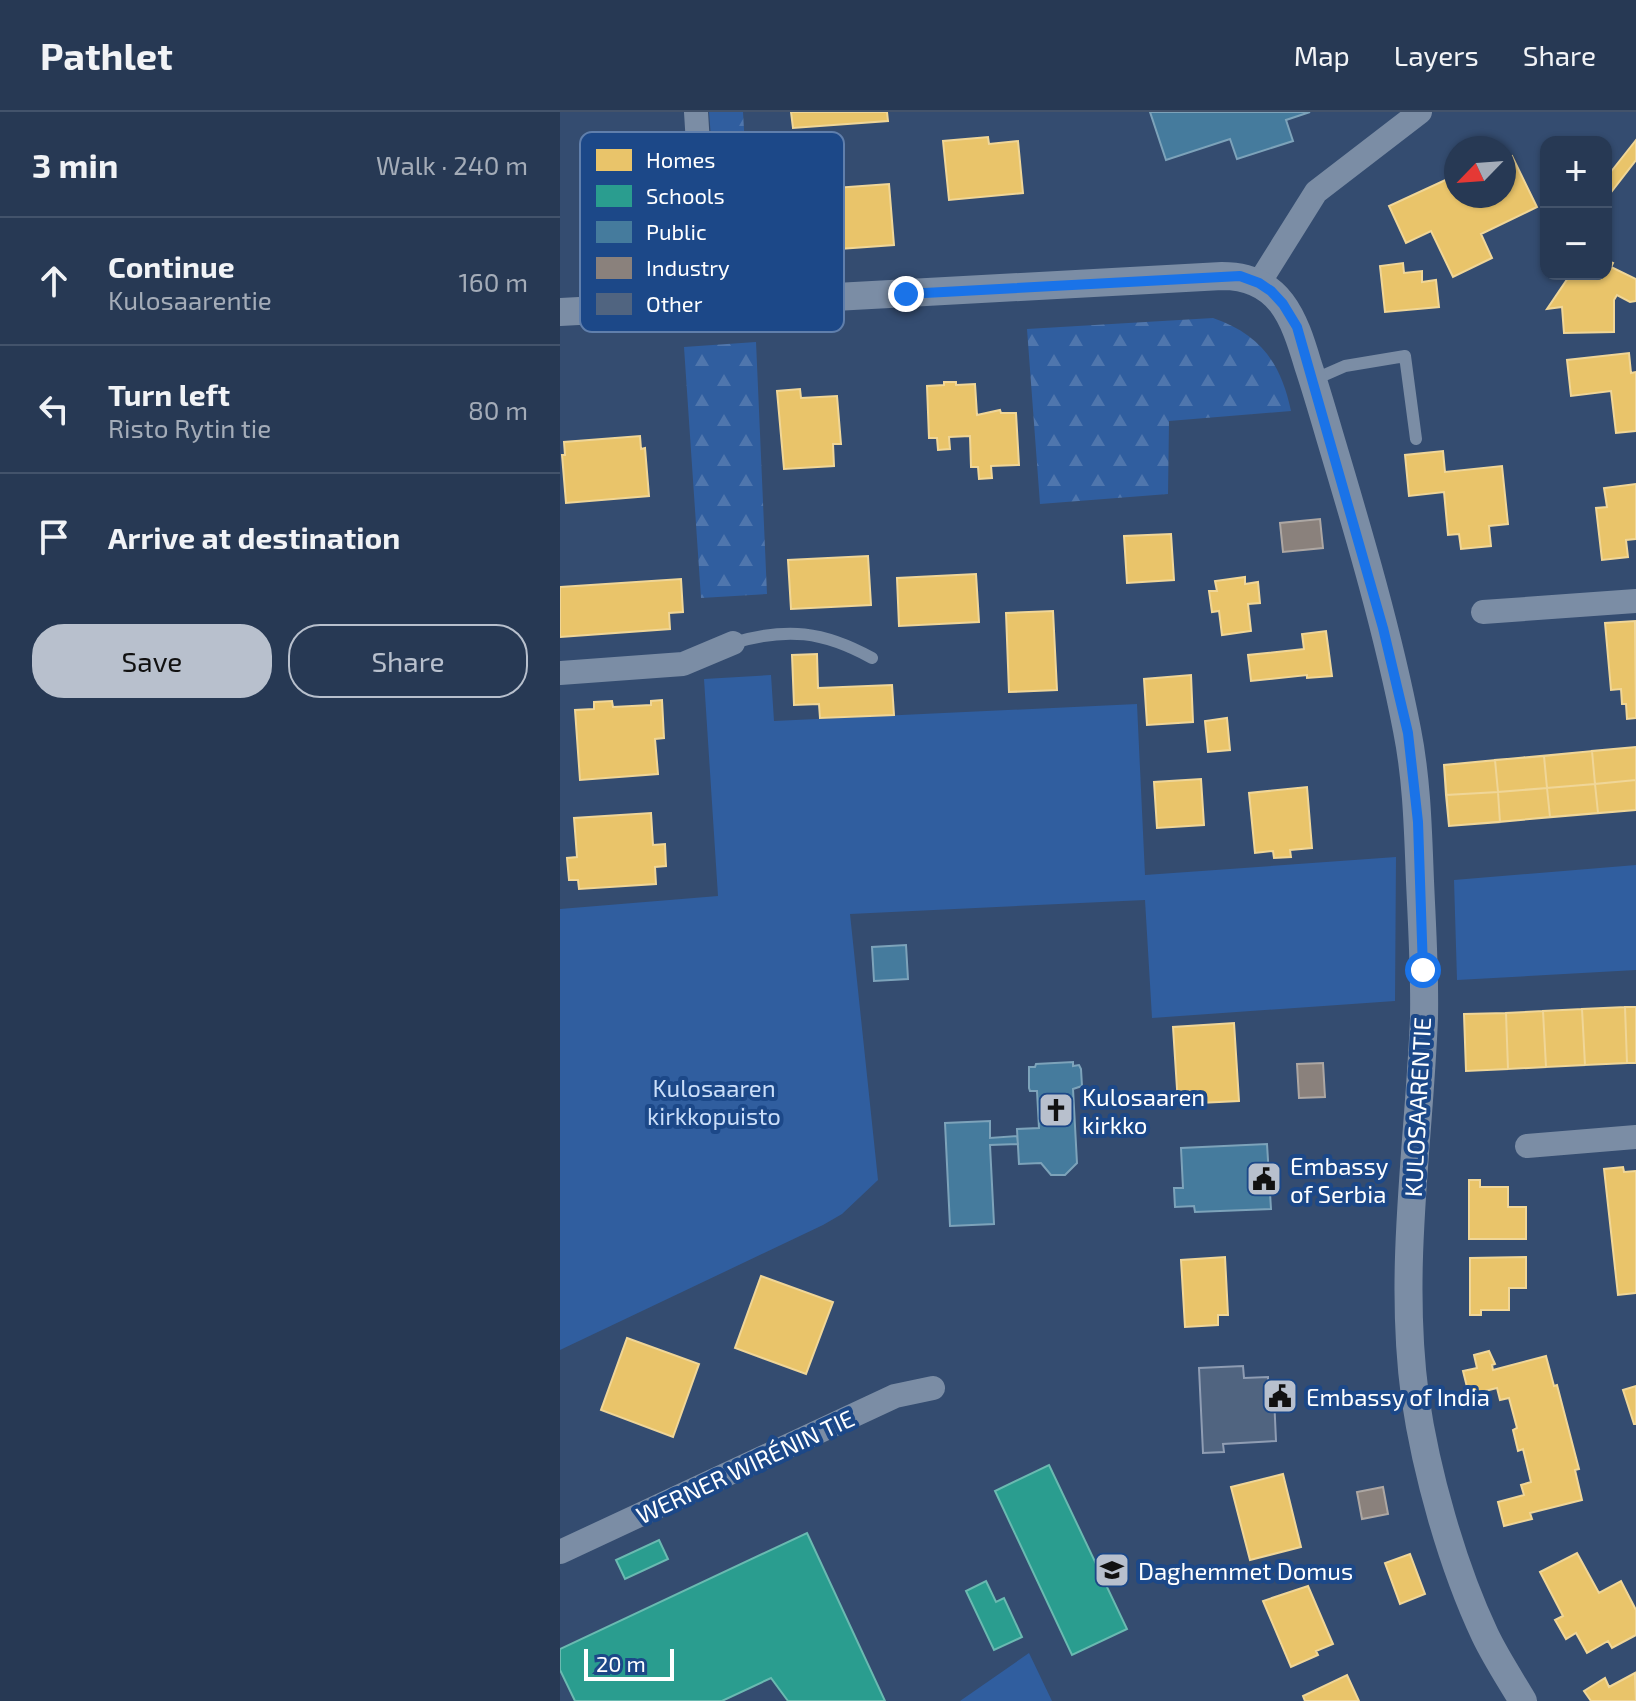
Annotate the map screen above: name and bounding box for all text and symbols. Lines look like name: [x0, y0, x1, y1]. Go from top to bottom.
text: Pathlet: [40, 32, 173, 78]
text: Map: [1294, 38, 1350, 72]
text: Layers: [1394, 38, 1479, 72]
text: Share: [1523, 38, 1596, 72]
legend: [580, 132, 844, 332]
north arrow: [1444, 136, 1516, 208]
map controls: [1540, 136, 1612, 280]
button: +: [1540, 136, 1612, 208]
text: 3 min: [32, 144, 118, 185]
text: Homes: [646, 146, 715, 172]
text: Walk · 240 m: [376, 149, 528, 180]
text: Schools: [646, 182, 725, 208]
button: −: [1540, 208, 1612, 280]
text: Public: [646, 218, 707, 244]
text: Continue: [108, 248, 235, 284]
text: Industry: [646, 254, 730, 280]
icon: ahead: [32, 259, 76, 303]
text: 160 m: [459, 266, 528, 297]
route end: [888, 276, 924, 312]
text: Kulosaarentie: [108, 284, 272, 315]
text: Other: [646, 290, 703, 316]
text: Turn left: [108, 376, 230, 412]
icon: left: [32, 387, 76, 431]
text: 80 m: [468, 394, 528, 425]
text: Risto Rytin tie: [108, 412, 271, 443]
icon: arrive: [32, 515, 76, 559]
text: Arrive at destination: [108, 519, 400, 555]
button: Save: [32, 624, 272, 698]
button: Share: [288, 624, 528, 698]
route start: [1405, 952, 1441, 988]
street label: KULOSAARENTIE: [1398, 1016, 1436, 1198]
park label: Kulosaaren kirkkopuisto: [647, 1073, 781, 1130]
place label: Kulosaaren kirkko: [1082, 1082, 1205, 1139]
church icon: Kulosaaren kirkko: [1037, 1091, 1075, 1129]
place label: Embassy of Serbia: [1290, 1151, 1389, 1208]
public building icon: Embassy of Serbia: [1245, 1160, 1283, 1198]
public building icon: Embassy of India: [1261, 1377, 1299, 1415]
place label: Embassy of India: [1306, 1382, 1490, 1411]
street label: WERNER WIRÉNIN TIE: [631, 1403, 859, 1529]
school or university icon: Daghemmet Domus: [1093, 1551, 1131, 1589]
place label: Daghemmet Domus: [1138, 1556, 1353, 1585]
scale bar: [584, 1645, 674, 1681]
text: 20 m: [596, 1650, 646, 1676]

